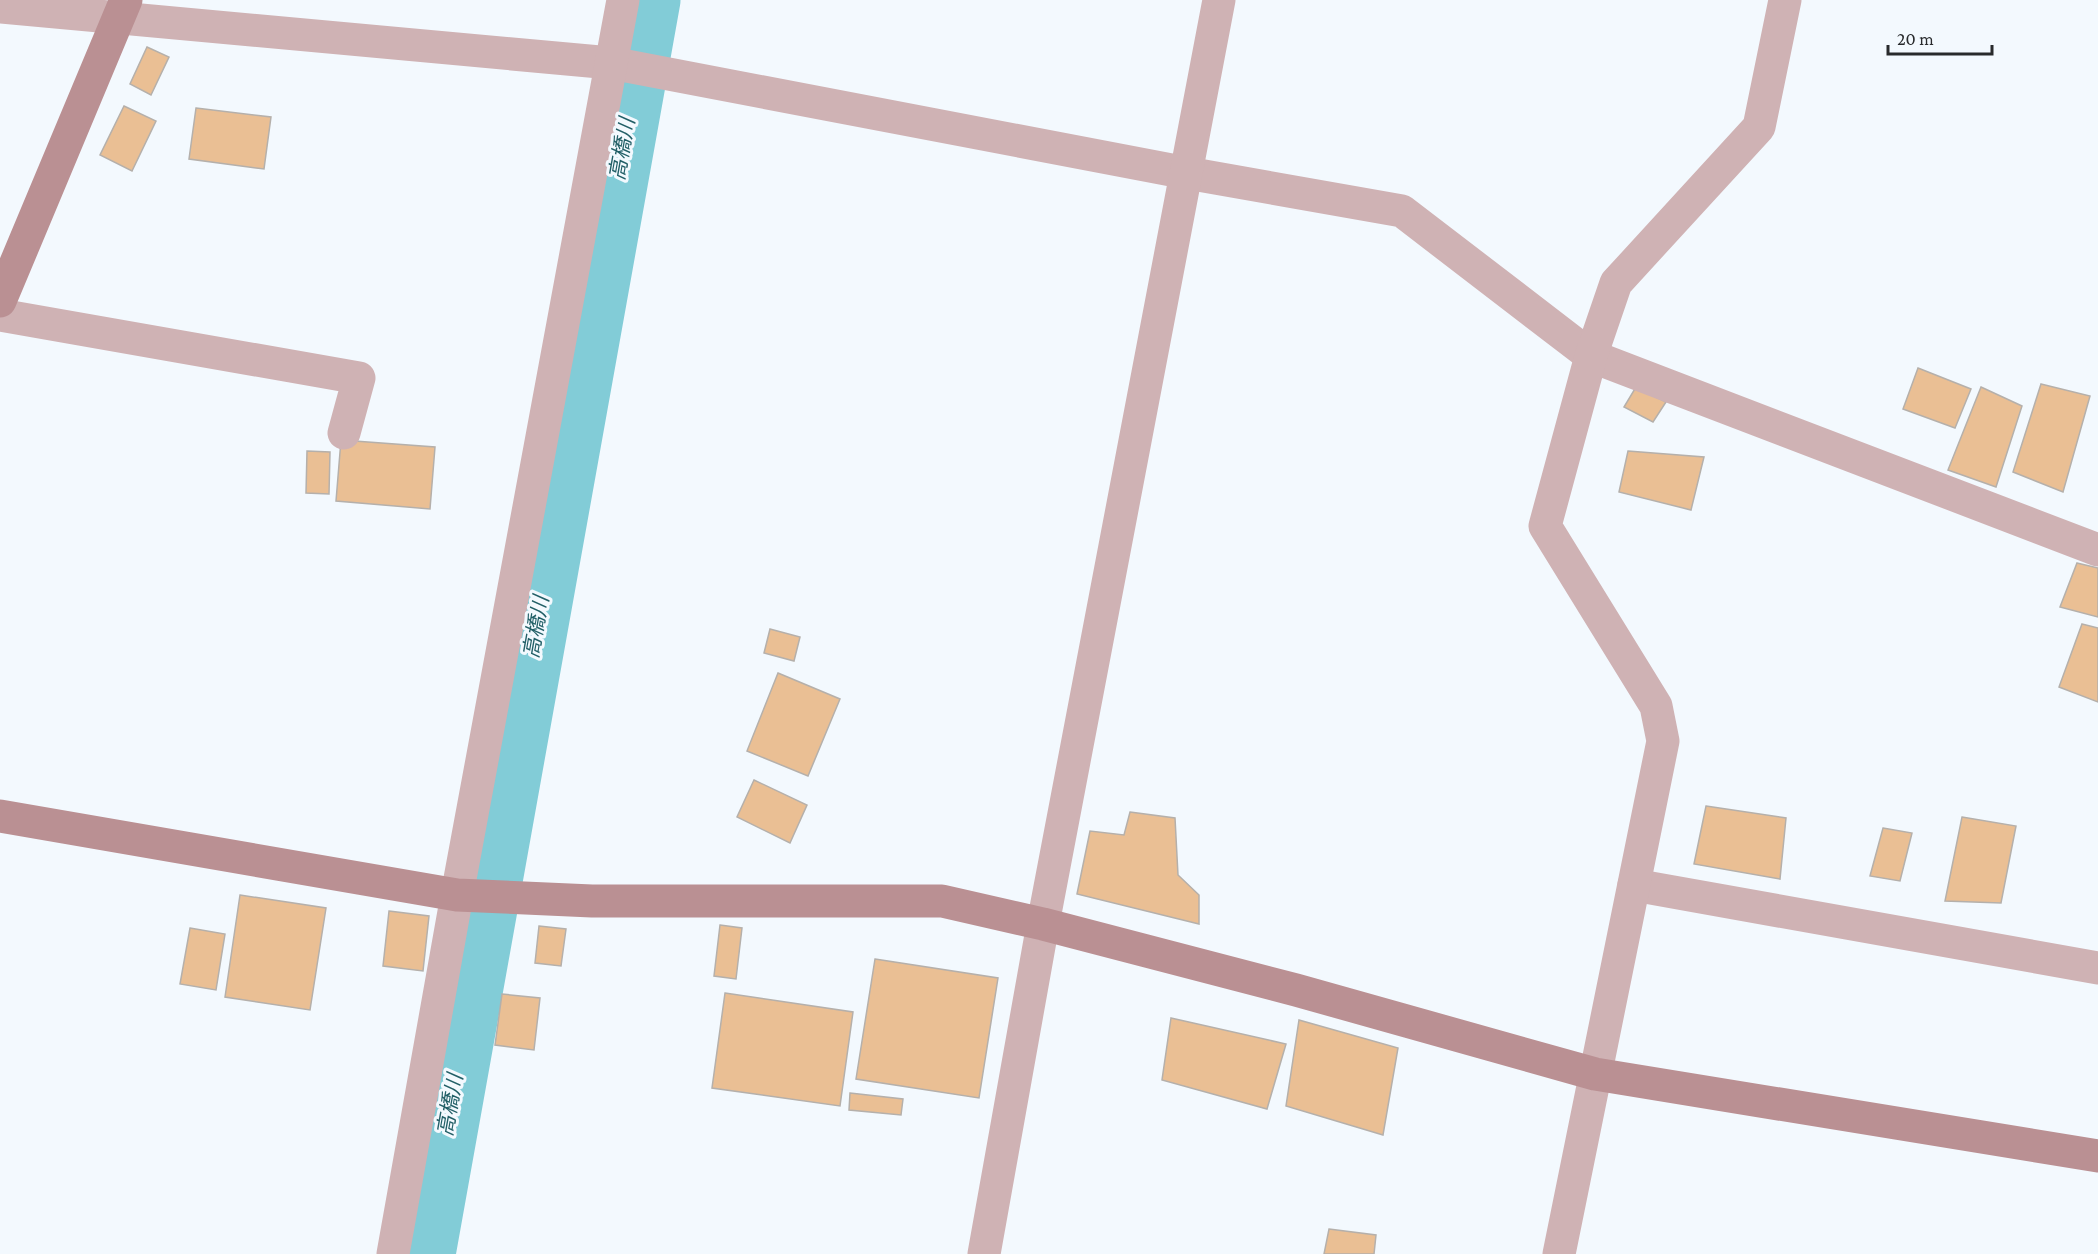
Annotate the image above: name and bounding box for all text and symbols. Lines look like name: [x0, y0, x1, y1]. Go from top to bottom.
scale bar: [1888, 18, 1992, 56]
text: 20 m: [1897, 29, 1934, 49]
water label: 高橋川: [605, 114, 640, 182]
water label: 高橋川: [519, 592, 554, 660]
water label: 高橋川: [433, 1070, 468, 1138]

